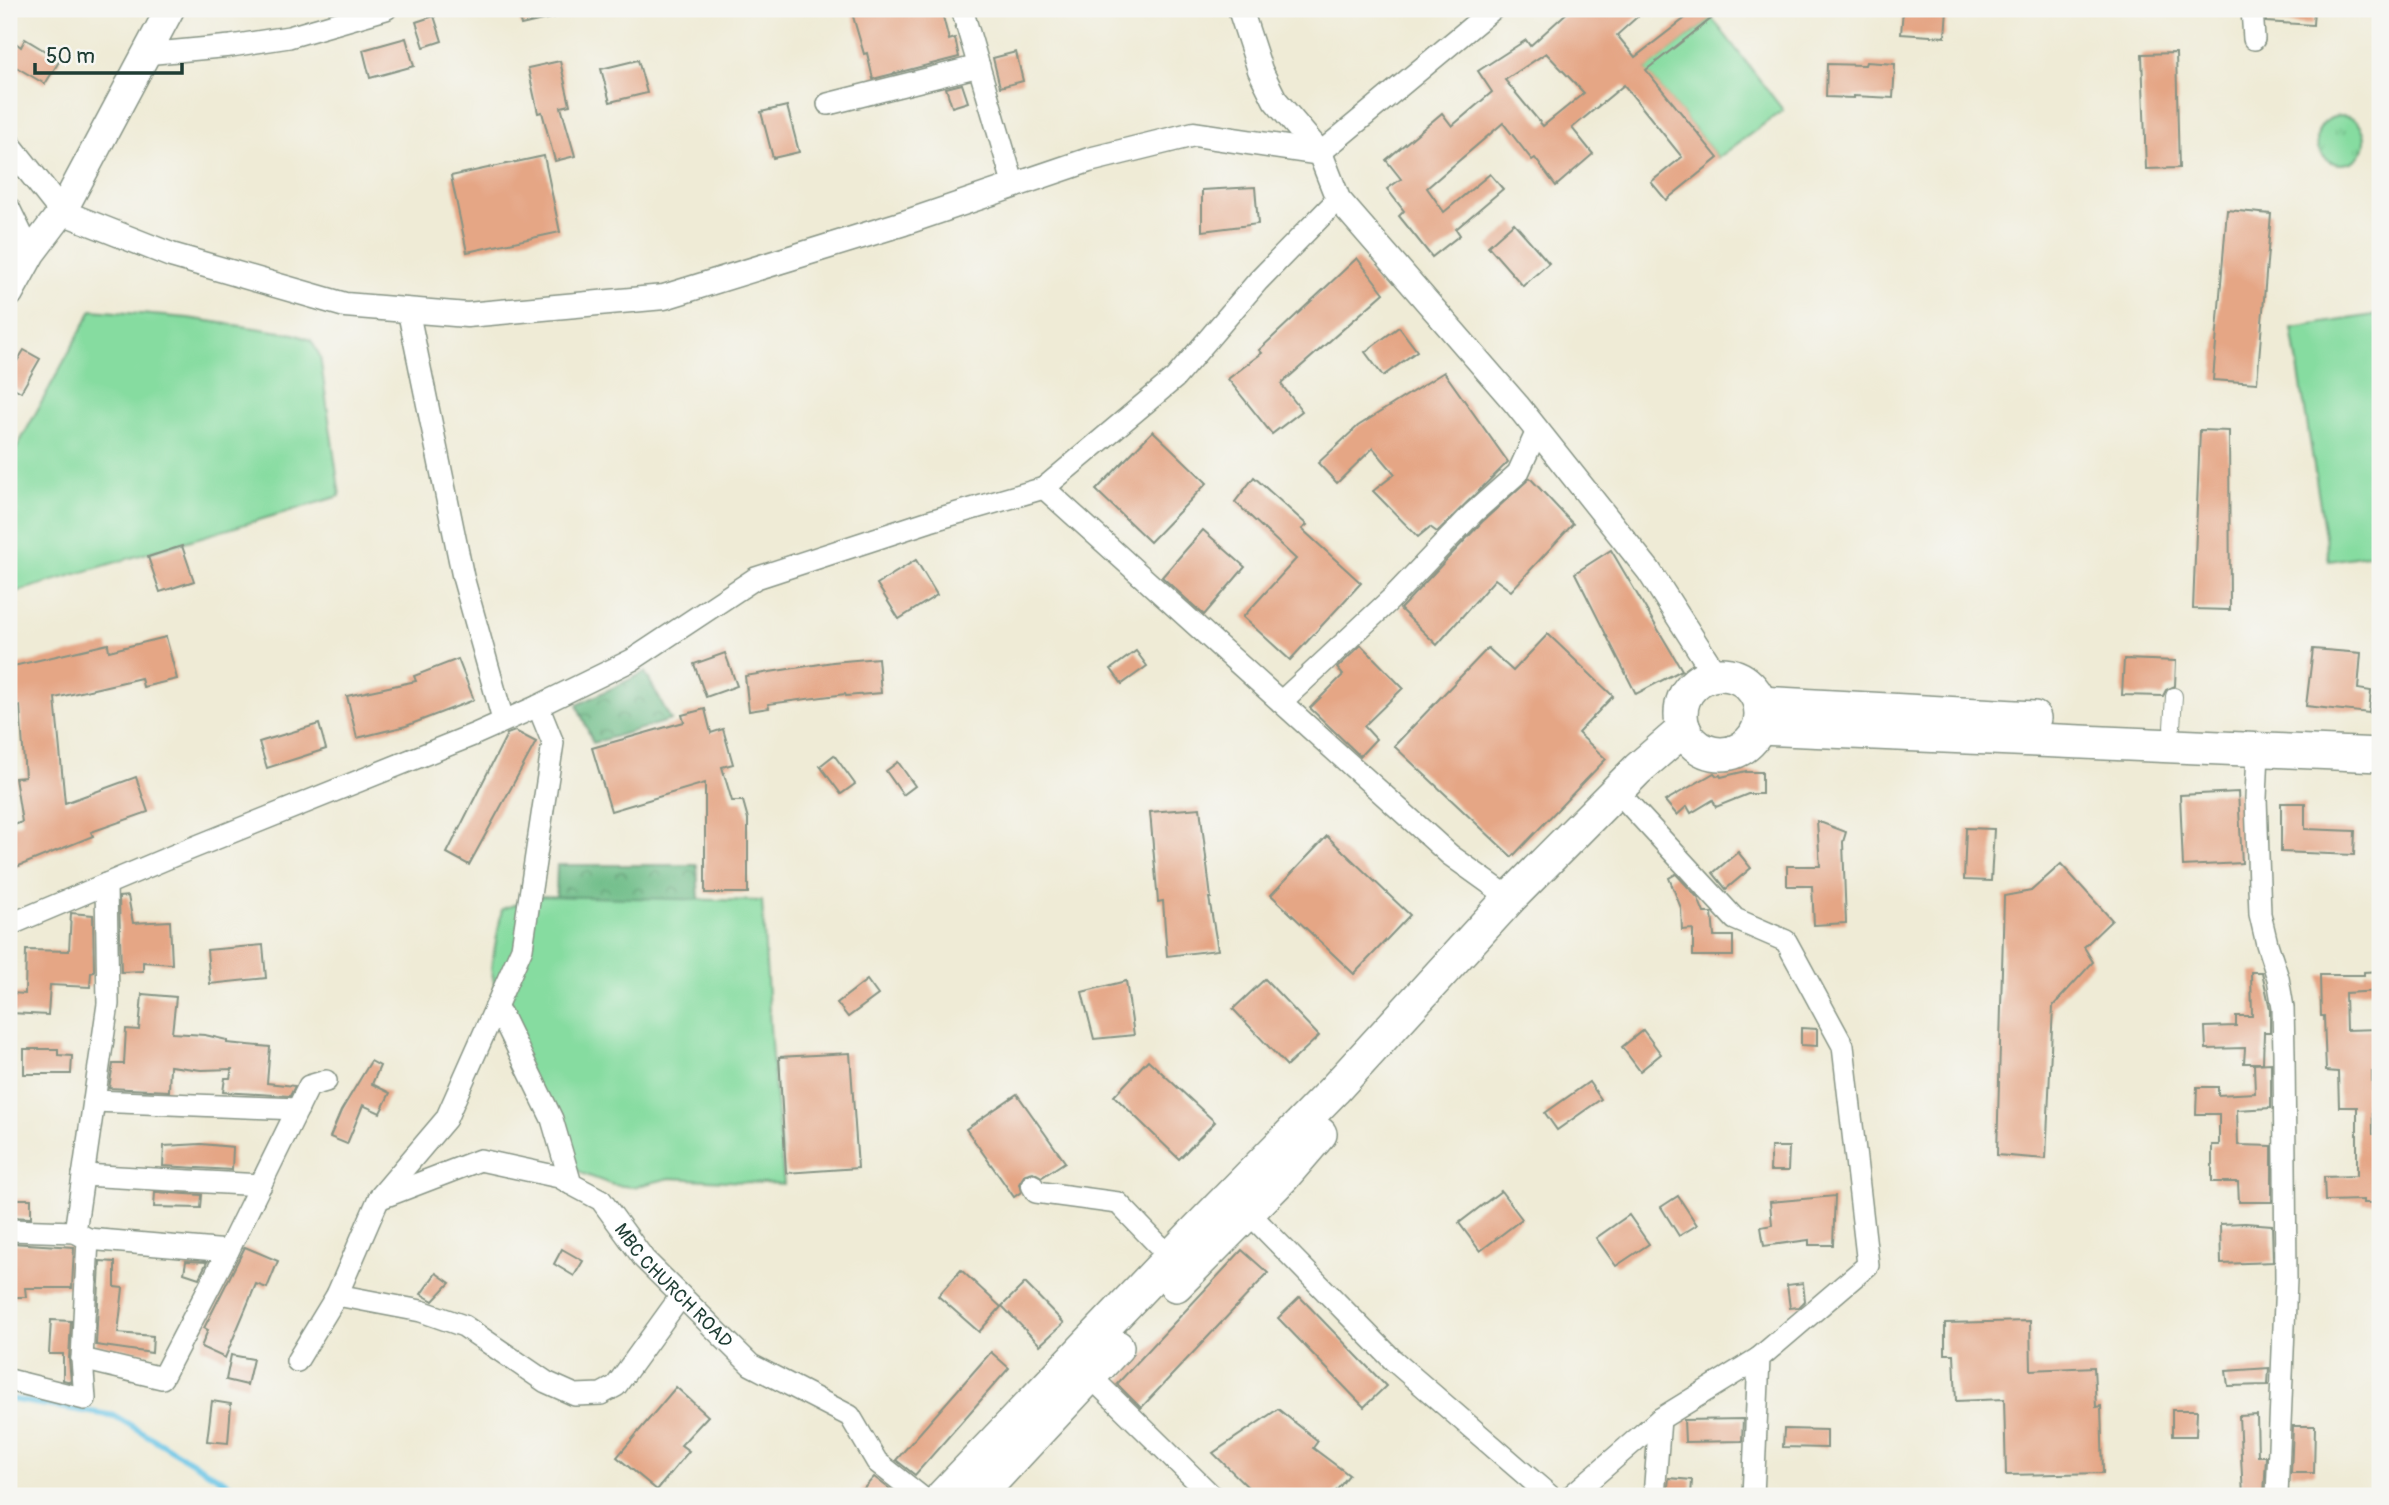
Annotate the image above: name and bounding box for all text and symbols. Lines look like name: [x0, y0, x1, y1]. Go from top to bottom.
scale bar: [35, 32, 182, 76]
text: 50 m: [46, 43, 95, 70]
street label: MBC CHURCH ROAD: [609, 1219, 738, 1353]

